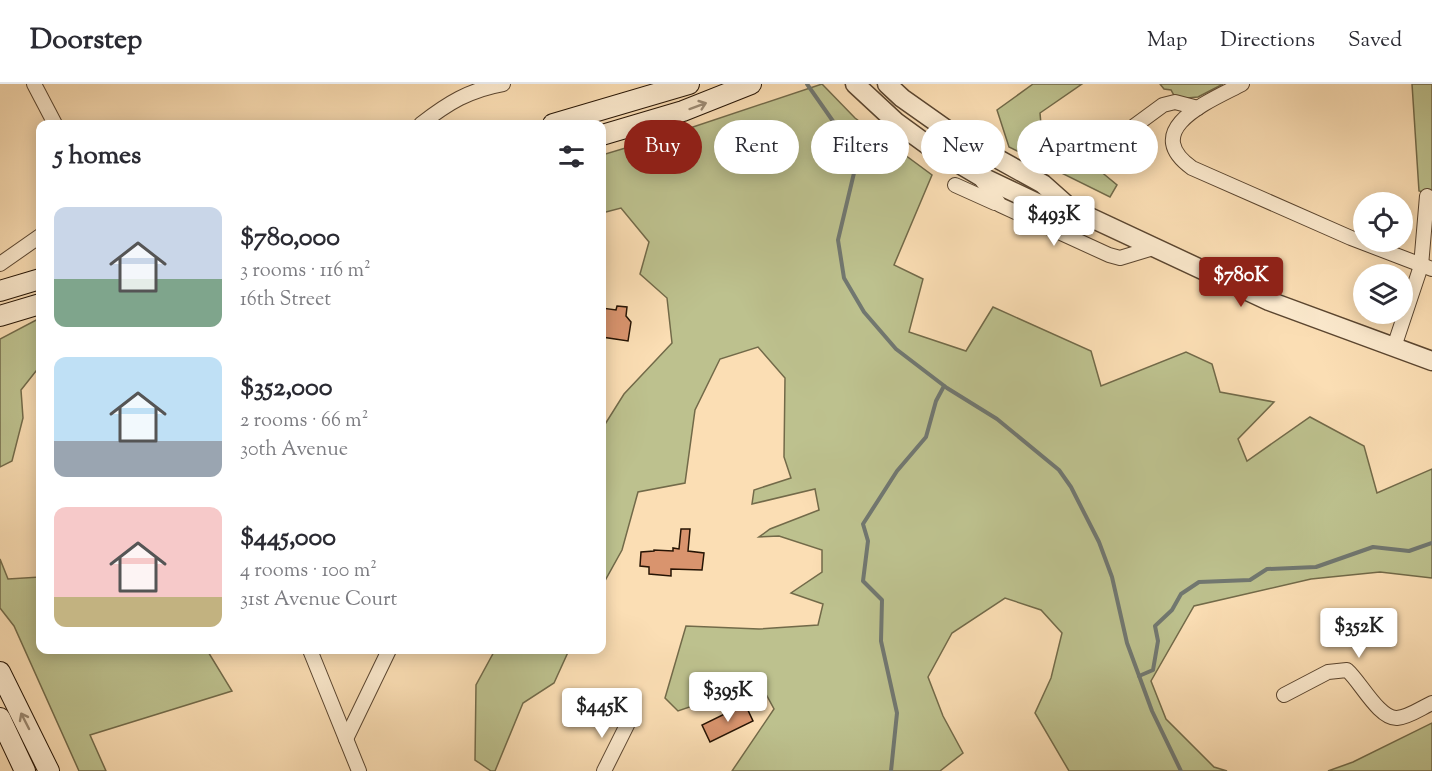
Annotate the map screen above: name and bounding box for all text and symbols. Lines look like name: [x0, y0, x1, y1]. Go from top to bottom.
text: Doorstep: [30, 21, 142, 61]
text: Map: [1147, 26, 1187, 56]
text: Directions: [1220, 26, 1315, 56]
text: Saved: [1348, 26, 1402, 56]
one-way arrow: [688, 99, 706, 110]
chip: Buy: [624, 120, 702, 174]
chip: Rent: [714, 120, 799, 174]
chip: Filters: [811, 120, 909, 174]
chip: New: [921, 120, 1005, 174]
chip: Apartment: [1017, 120, 1158, 174]
text: 5 homes: [54, 138, 141, 175]
icon: filters: [555, 140, 588, 173]
map controls: [1353, 192, 1413, 324]
button: locate: [1353, 192, 1413, 252]
pin: $493K: [1012, 196, 1096, 247]
text: $493K: [1028, 201, 1080, 230]
text: $780,000: [240, 220, 340, 257]
icon: home: [102, 231, 174, 303]
text: 3 rooms · 116 m²: [240, 257, 371, 286]
pin: $780K: [1199, 257, 1283, 308]
text: $780K: [1213, 262, 1269, 291]
button: layers: [1353, 264, 1413, 324]
text: 16th Street: [240, 286, 331, 315]
text: $352,000: [240, 370, 332, 407]
icon: home: [102, 381, 174, 453]
text: 2 rooms · 66 m²: [240, 407, 368, 436]
text: 30th Avenue: [240, 436, 348, 465]
text: $445,000: [240, 520, 336, 557]
icon: home: [102, 531, 174, 603]
text: 4 rooms · 100 m²: [240, 557, 377, 586]
text: 31st Avenue Court: [240, 586, 397, 615]
pin: $352K: [1317, 608, 1401, 659]
text: $352K: [1334, 613, 1384, 642]
pin: $395K: [686, 672, 770, 723]
text: $395K: [703, 677, 753, 706]
pin: $445K: [560, 688, 644, 739]
text: $445K: [576, 693, 628, 722]
one-way arrow: [19, 713, 31, 731]

